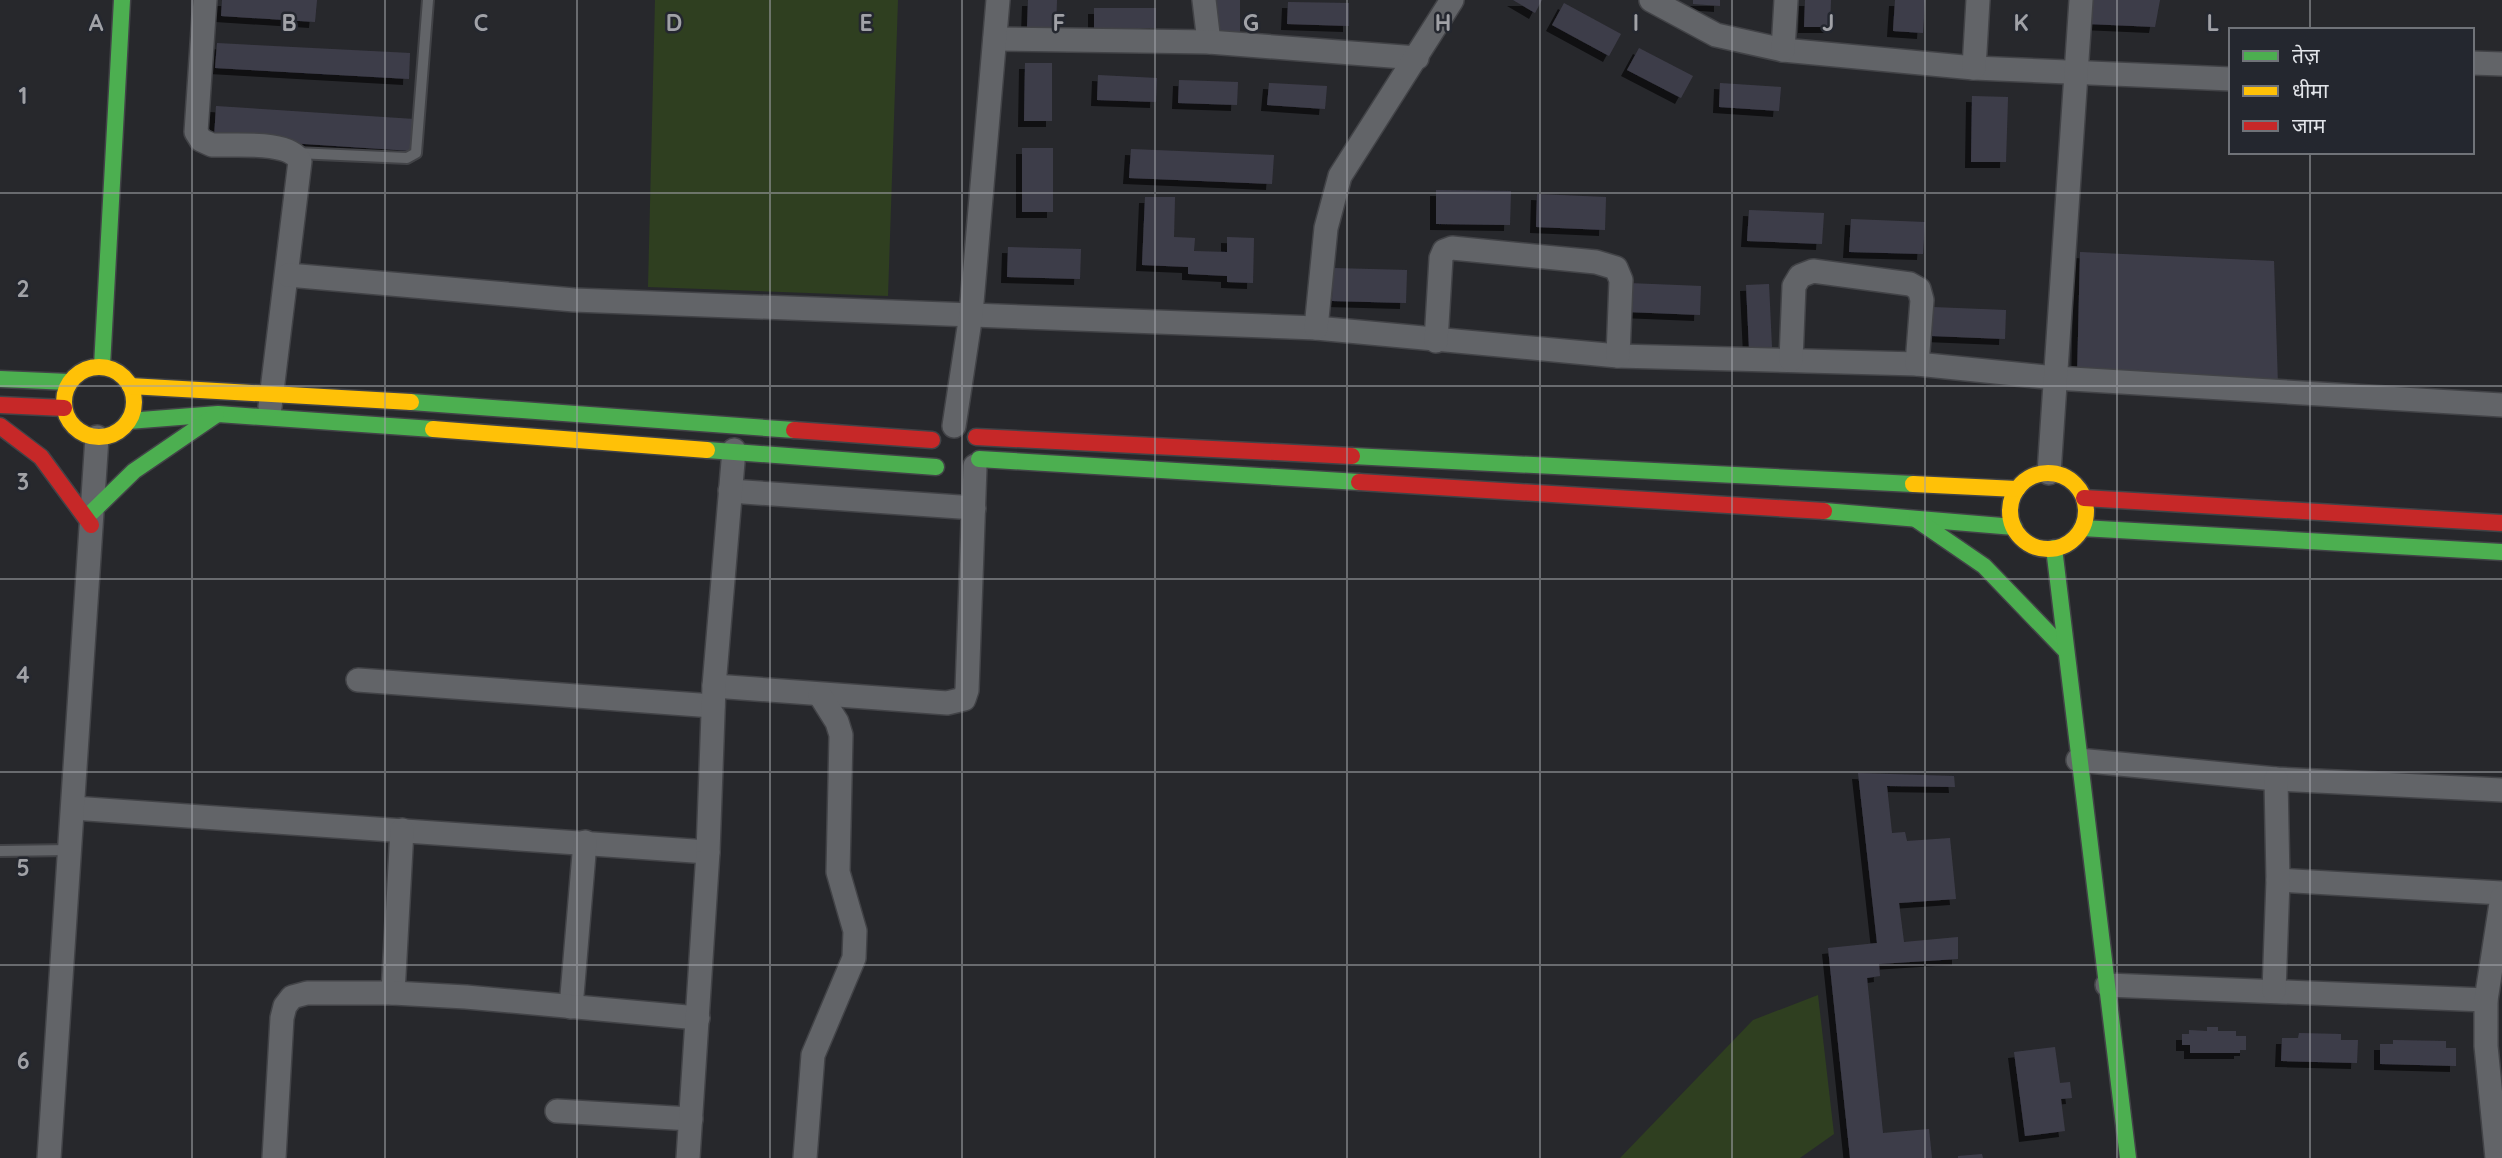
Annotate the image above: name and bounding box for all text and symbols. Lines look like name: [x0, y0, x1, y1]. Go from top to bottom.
text: A: [89, 8, 104, 37]
text: B: [281, 8, 297, 37]
text: C: [474, 8, 488, 37]
text: D: [666, 8, 682, 37]
text: E: [859, 8, 873, 37]
text: F: [1053, 8, 1065, 37]
text: G: [1243, 8, 1259, 37]
text: H: [1435, 8, 1451, 37]
text: I: [1633, 8, 1639, 37]
text: J: [1822, 8, 1834, 37]
text: K: [2013, 8, 2029, 37]
text: L: [2207, 8, 2219, 37]
legend: [2229, 28, 2474, 154]
text: तेज़: [2292, 42, 2320, 68]
text: धीमा: [2292, 77, 2329, 103]
text: 1: [19, 81, 27, 110]
text: जाम: [2292, 112, 2326, 138]
text: 2: [16, 274, 30, 303]
text: 3: [17, 467, 29, 496]
text: 4: [16, 660, 30, 689]
text: 5: [16, 853, 30, 882]
text: 6: [17, 1046, 29, 1075]

